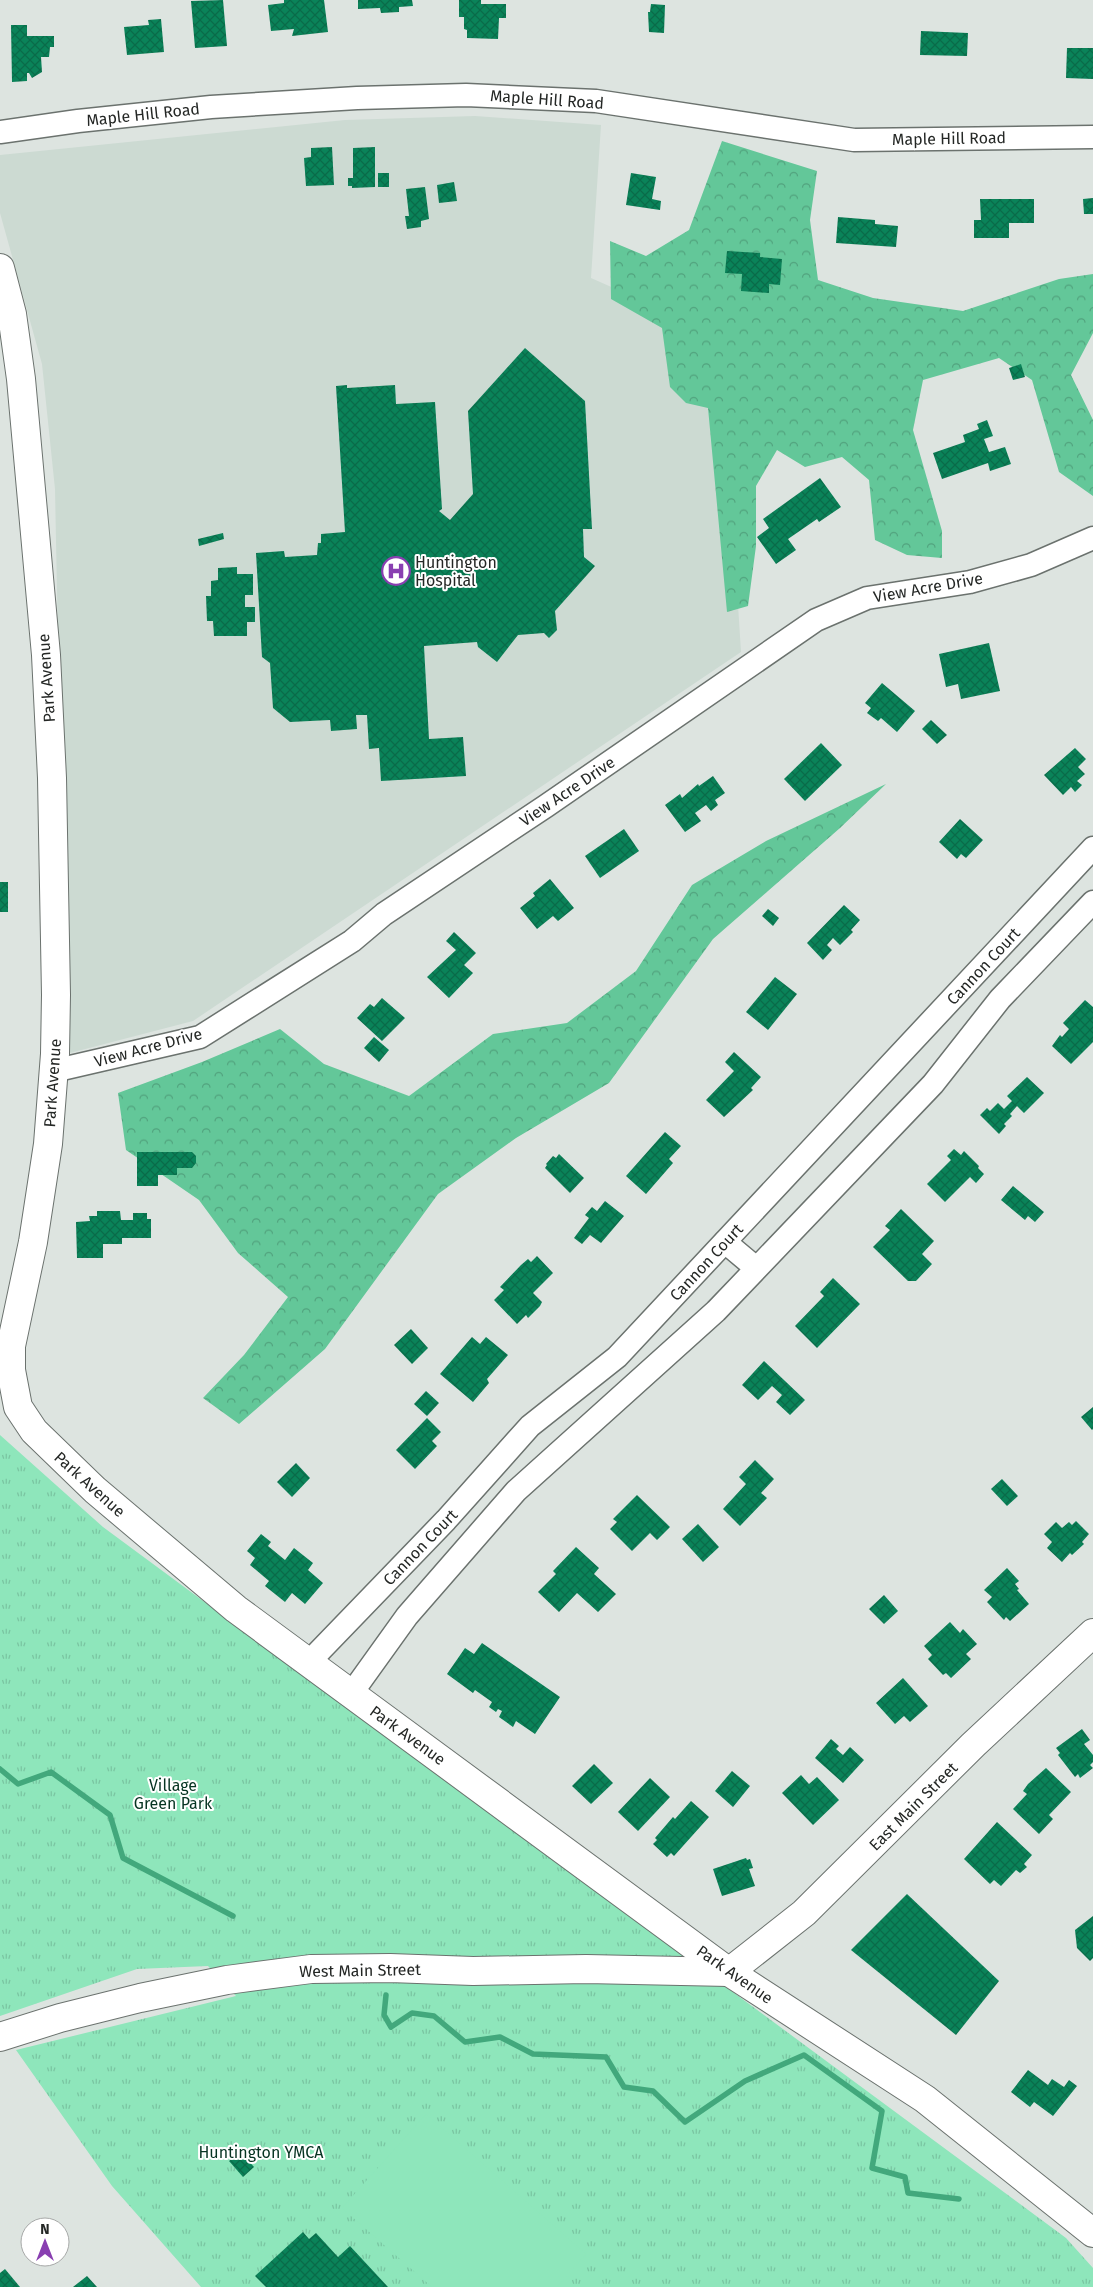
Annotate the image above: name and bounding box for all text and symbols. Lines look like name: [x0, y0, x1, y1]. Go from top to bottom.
street label: Maple Hill Road: [489, 86, 605, 113]
street label: Maple Hill Road: [85, 99, 201, 130]
street label: Maple Hill Road: [892, 128, 1006, 149]
place label: Huntington Hospital: [415, 553, 497, 590]
hospital icon: Huntington Hospital: [381, 556, 411, 586]
street label: View Acre Drive: [872, 569, 984, 606]
street label: Park Avenue: [34, 633, 59, 723]
street label: View Acre Drive: [516, 753, 619, 830]
street label: Cannon Court: [943, 924, 1024, 1009]
street label: View Acre Drive: [92, 1024, 204, 1071]
street label: Park Avenue: [40, 1038, 65, 1128]
street label: Cannon Court: [666, 1220, 747, 1305]
street label: Park Avenue: [50, 1448, 129, 1521]
street label: Cannon Court: [379, 1505, 462, 1589]
street label: Park Avenue: [366, 1702, 449, 1769]
street label: East Main Street: [865, 1758, 962, 1854]
park label: Village Green Park: [134, 1776, 213, 1813]
street label: Park Avenue: [693, 1941, 777, 2008]
street label: West Main Street: [299, 1960, 421, 1981]
park label: Huntington YMCA: [198, 2143, 324, 2162]
north arrow: [20, 2217, 70, 2267]
text: N: [40, 2221, 50, 2238]

